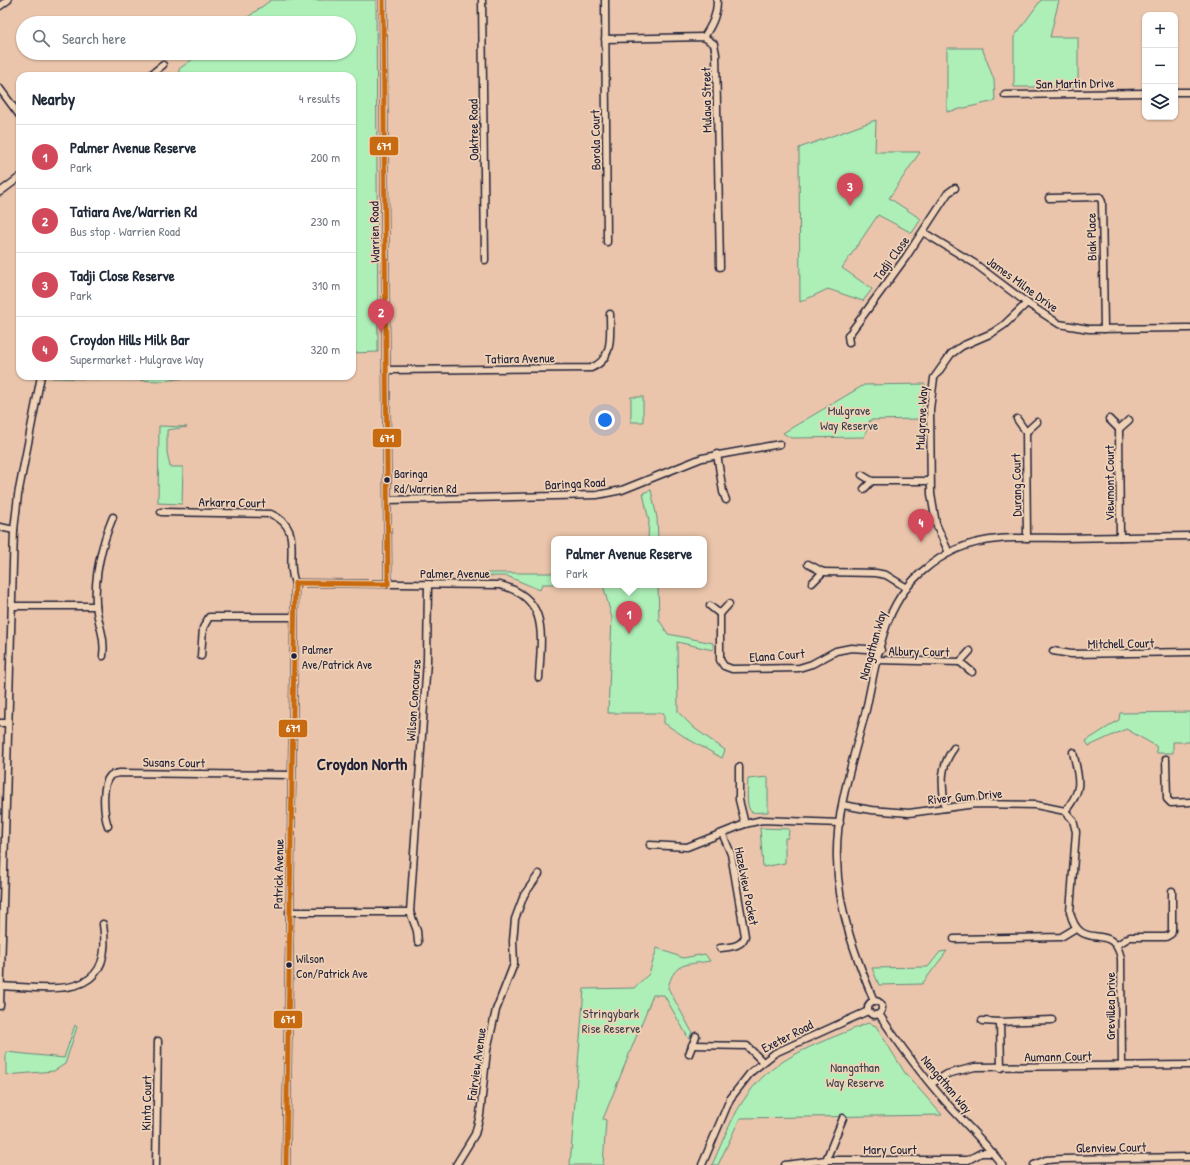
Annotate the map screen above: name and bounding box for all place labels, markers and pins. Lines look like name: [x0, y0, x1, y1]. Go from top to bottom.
pin: 3: [837, 173, 863, 206]
pin: 2: [368, 299, 394, 332]
place label: Baringa Rd/Warrien Rd: [394, 465, 457, 497]
marker: Baringa Rd/Warrien Rd: [382, 475, 392, 485]
pin: 4: [908, 509, 934, 542]
pin: 1: [616, 601, 642, 634]
place label: Palmer Ave/Patrick Ave: [302, 641, 372, 673]
marker: Palmer Ave/Patrick Ave: [289, 651, 299, 661]
place label: Wilson Con/Patrick Ave: [296, 950, 368, 982]
marker: Wilson Con/Patrick Ave: [284, 960, 294, 970]

